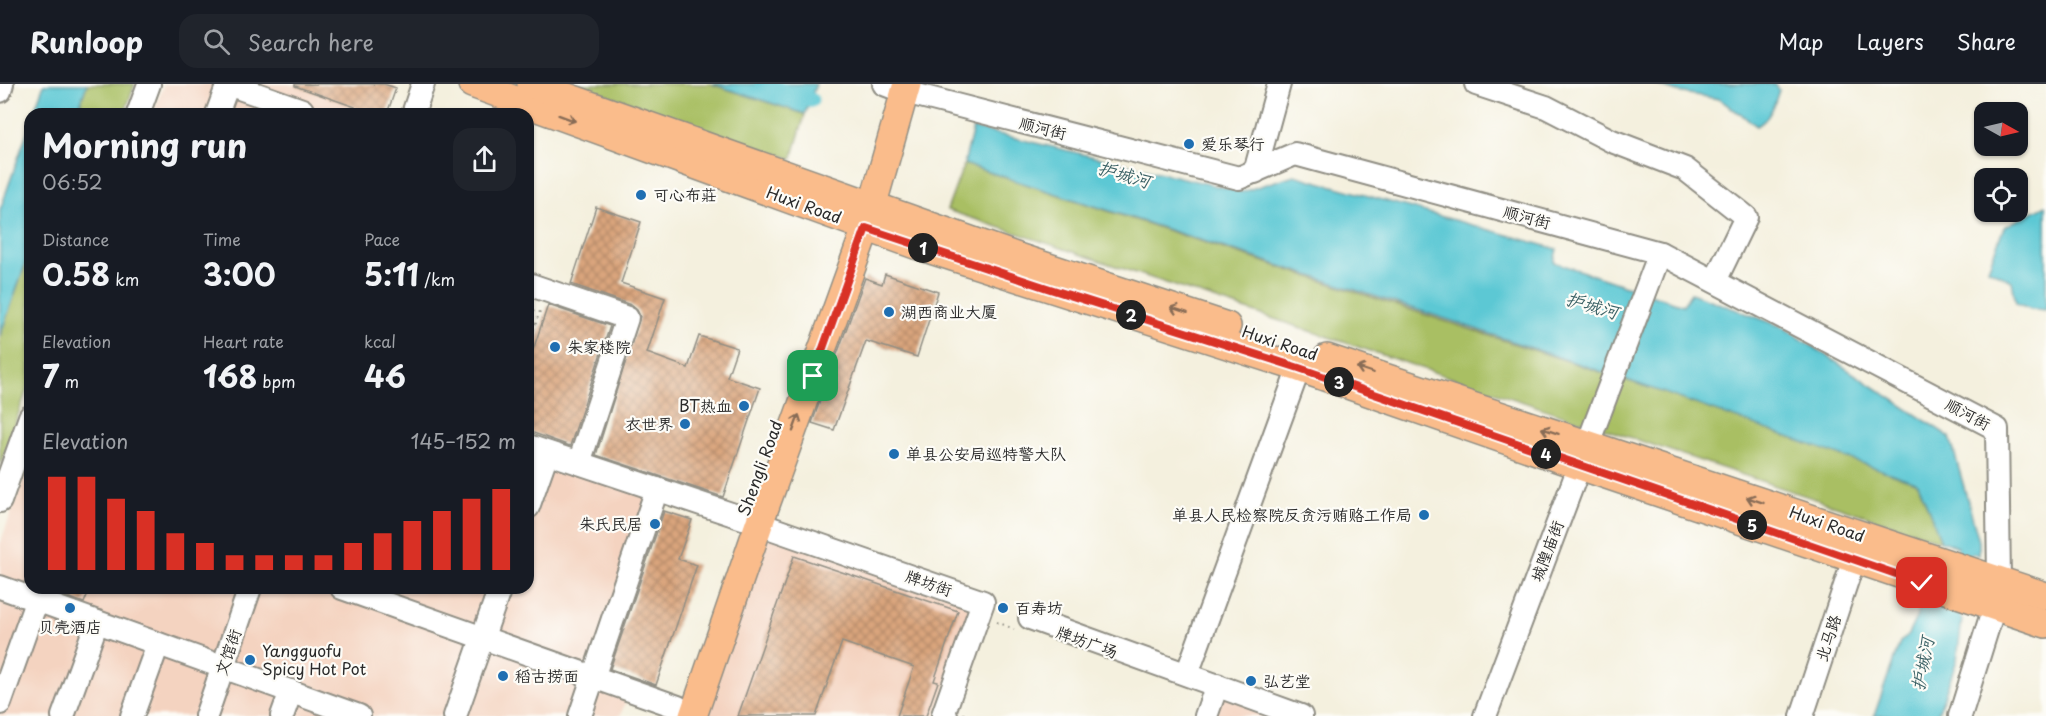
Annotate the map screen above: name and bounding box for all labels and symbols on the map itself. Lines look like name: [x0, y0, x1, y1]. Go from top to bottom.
north arrow: [1974, 102, 2028, 156]
street label: 顺河街: [1017, 110, 1069, 144]
one-way arrow: [557, 114, 575, 125]
place label: 爱乐琴行: [1201, 131, 1265, 155]
marker: 爱乐琴行: [1182, 137, 1196, 151]
water label: 护城河: [1095, 153, 1157, 195]
street label: Huxi Road: [763, 179, 845, 229]
place label: 可心布莊: [653, 182, 717, 206]
marker: 可心布莊: [634, 188, 648, 202]
street label: 顺河街: [1501, 198, 1554, 234]
pin: 1: [908, 233, 938, 263]
water label: 护城河: [1563, 284, 1625, 326]
place label: 湖西商业大厦: [901, 299, 997, 323]
pin: 2: [1116, 300, 1146, 330]
one-way arrow: [1170, 304, 1189, 315]
marker: 湖西商业大厦: [882, 305, 896, 319]
street label: Huxi Road: [1239, 319, 1321, 366]
place label: 朱家楼院: [567, 334, 631, 358]
marker: 朱家楼院: [548, 340, 562, 354]
pin: [787, 350, 838, 401]
one-way arrow: [1356, 364, 1375, 375]
pin: 3: [1324, 367, 1354, 397]
street label: 顺河街: [1942, 391, 1995, 435]
place label: BT热血: [679, 393, 732, 417]
marker: BT热血: [737, 399, 751, 413]
place label: 衣世界: [625, 411, 673, 435]
one-way arrow: [791, 414, 802, 433]
street label: Shengli Road: [731, 416, 787, 519]
marker: 衣世界: [678, 417, 692, 431]
one-way arrow: [1541, 425, 1560, 436]
pin: 4: [1531, 439, 1561, 469]
place label: 单县公安局巡特警大队: [906, 441, 1066, 465]
marker: 单县公安局巡特警大队: [887, 447, 901, 461]
one-way arrow: [1746, 493, 1765, 504]
street label: Huxi Road: [1786, 499, 1868, 547]
place label: 单县人民检察院反贪污贿赂工作局: [1172, 502, 1412, 526]
marker: 单县人民检察院反贪污贿赂工作局: [1417, 508, 1431, 522]
pin: 5: [1737, 510, 1767, 540]
place label: 朱氏民居: [579, 511, 643, 535]
street label: 城隍庙街: [1523, 516, 1569, 585]
marker: 朱氏民居: [648, 517, 662, 531]
pin: [1896, 557, 1947, 608]
street label: 牌坊街: [903, 563, 956, 601]
place label: 百寿坊: [1015, 595, 1063, 619]
marker: 贝壳酒店: [63, 601, 77, 615]
marker: 百寿坊: [996, 601, 1010, 615]
street label: 北马路: [1808, 611, 1846, 664]
place label: 贝壳酒店: [38, 614, 102, 638]
street label: 牌坊广场: [1053, 619, 1122, 663]
street label: 文馆街: [208, 625, 246, 678]
water label: 护城河: [1903, 632, 1941, 693]
place label: Yangguofu Spicy Hot Pot: [262, 638, 367, 680]
marker: Yangguofu Spicy Hot Pot: [243, 653, 257, 667]
place label: 稻古捞面: [515, 663, 579, 687]
place label: 弘艺堂: [1263, 668, 1311, 692]
marker: 稻古捞面: [496, 669, 510, 683]
marker: 弘艺堂: [1244, 674, 1258, 688]

